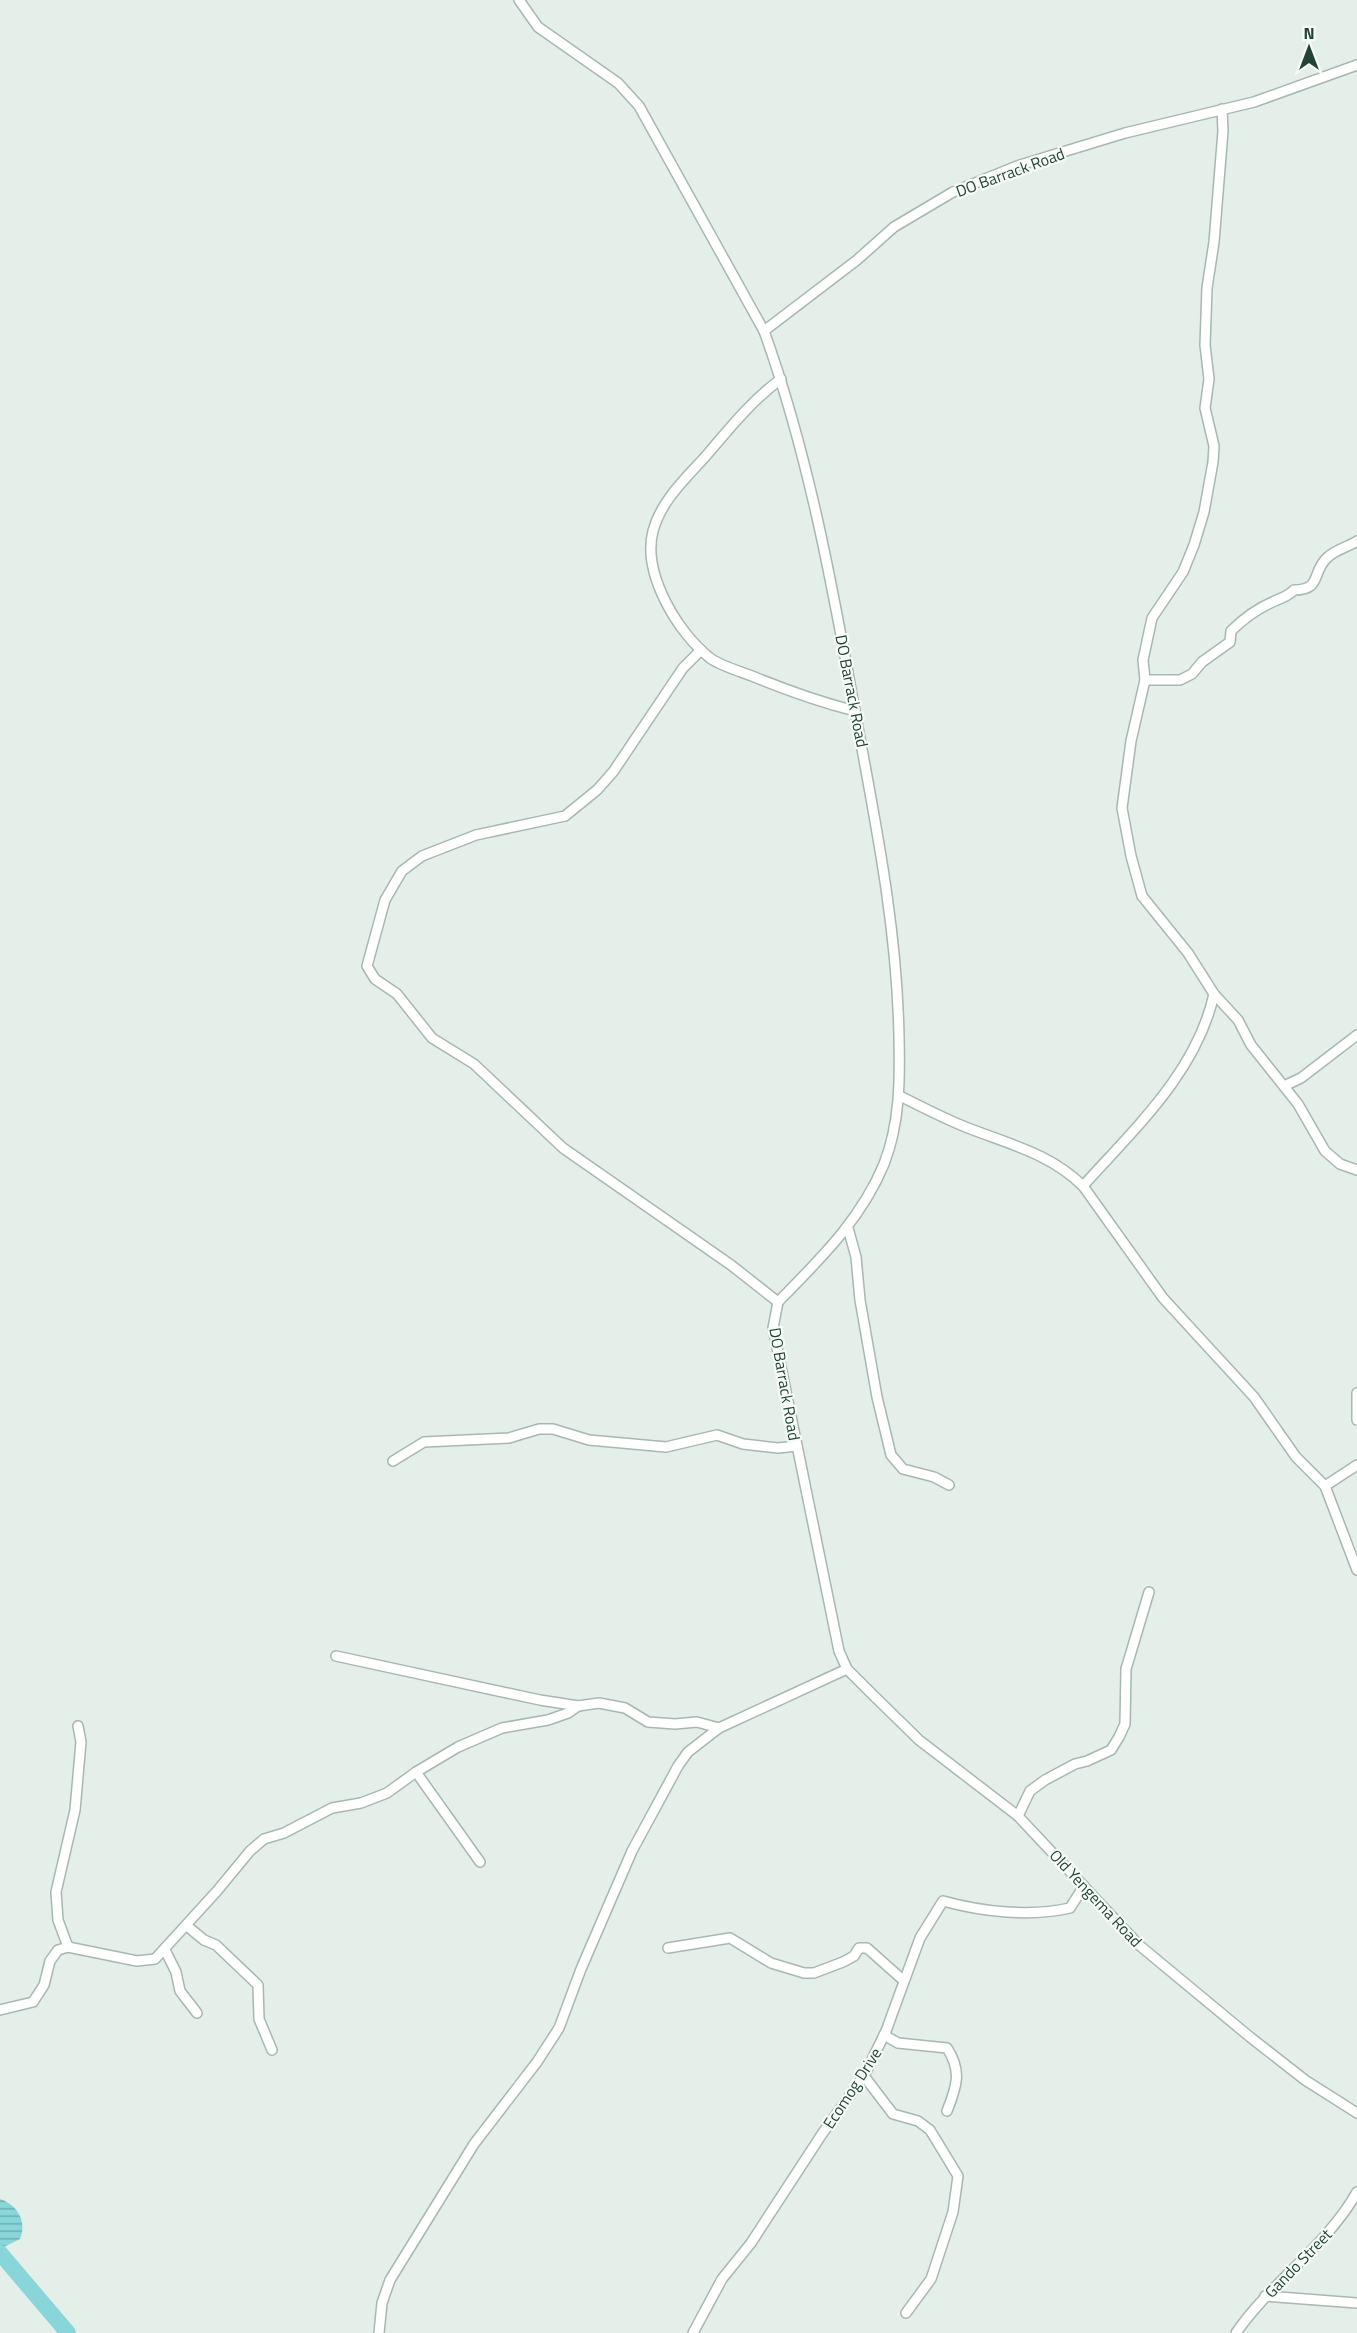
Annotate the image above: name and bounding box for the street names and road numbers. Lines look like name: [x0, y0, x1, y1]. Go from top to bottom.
street label: DO Barrack Road: [952, 141, 1068, 203]
street label: DO Barrack Road: [829, 633, 875, 749]
street label: DO Barrack Road: [763, 1326, 807, 1442]
street label: Old Yengema Road: [1044, 1844, 1148, 1952]
street label: Ecomog Drive: [817, 2043, 887, 2133]
street label: Gando Street: [1259, 2223, 1338, 2303]

